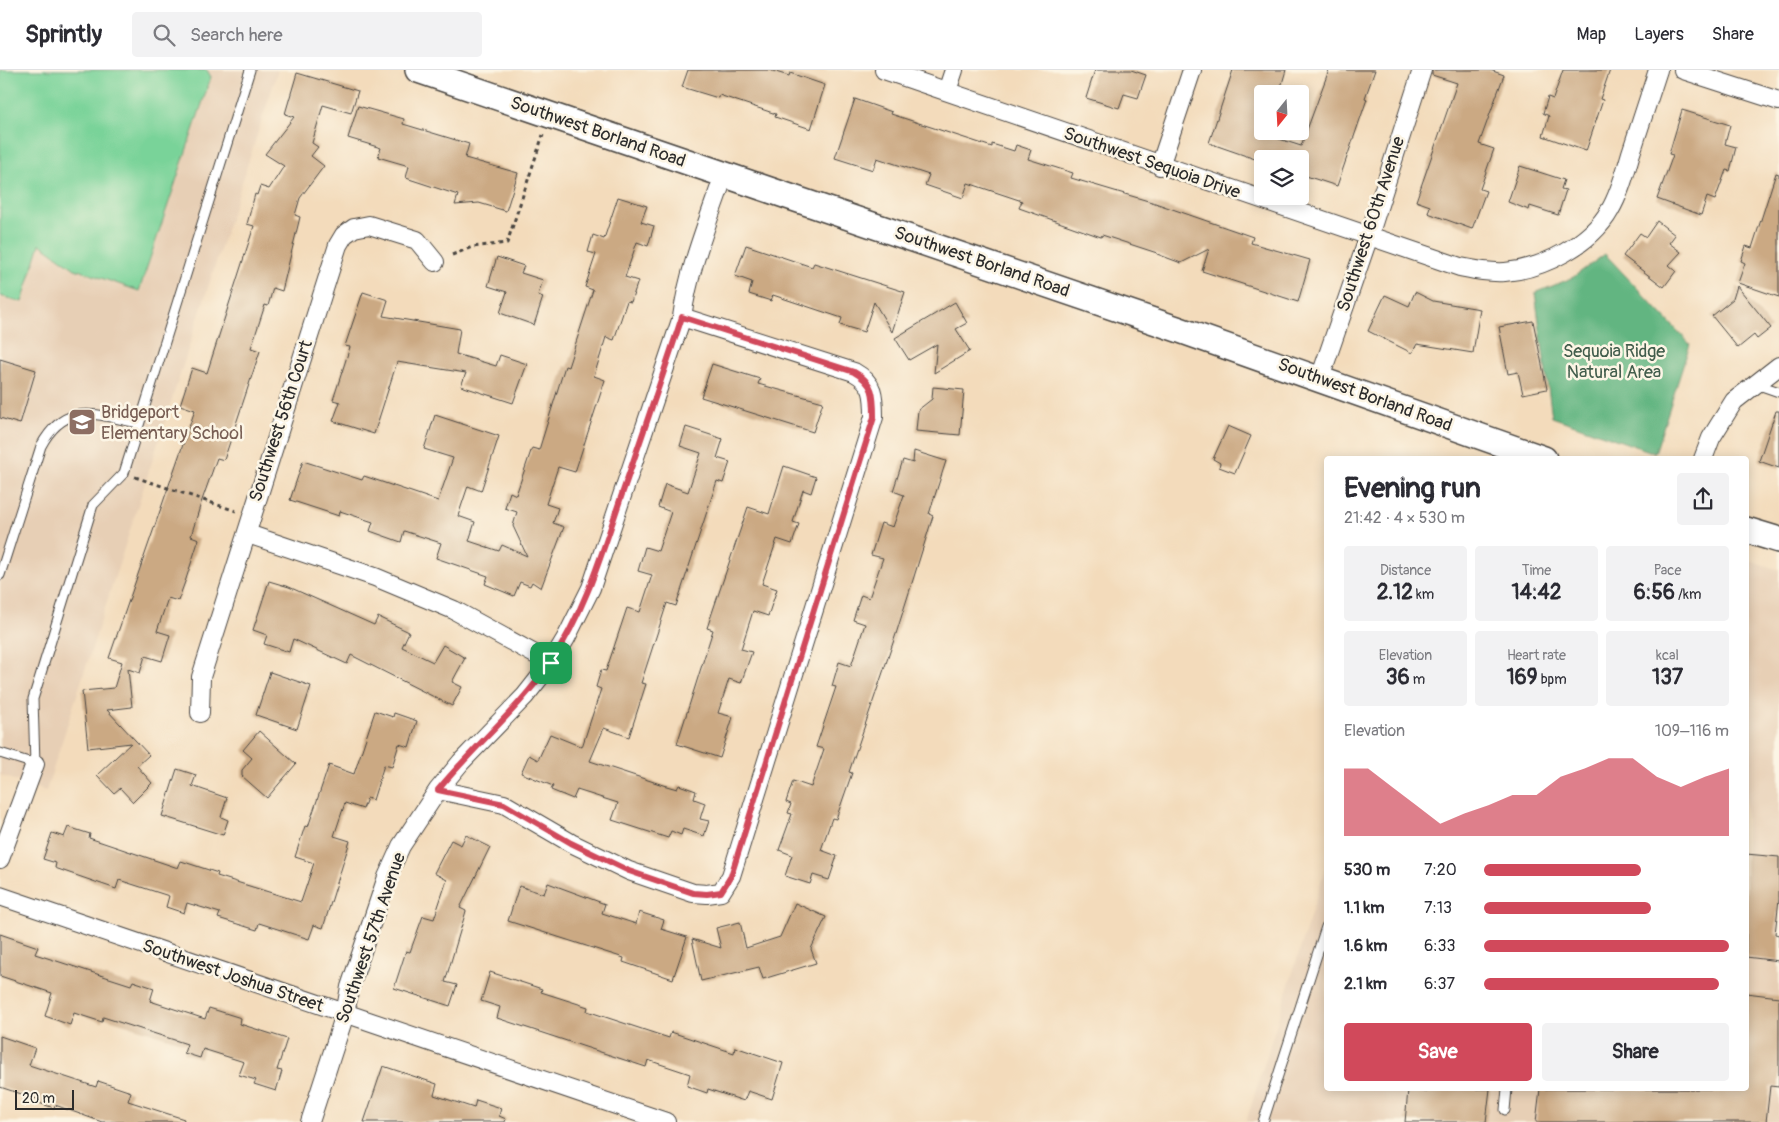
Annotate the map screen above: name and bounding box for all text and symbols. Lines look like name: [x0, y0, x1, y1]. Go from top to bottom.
search box: [132, 12, 482, 57]
text: Sprintly: [25, 20, 102, 49]
icon: search: [150, 21, 178, 49]
text: Search here: [190, 23, 283, 47]
text: Map: [1577, 23, 1606, 46]
text: Layers: [1634, 23, 1684, 46]
text: Share: [1712, 23, 1754, 46]
north arrow: [1254, 85, 1309, 140]
map controls: [1254, 85, 1309, 205]
street label: Southwest Borland Road: [507, 91, 689, 173]
street label: Southwest Sequoia Drive: [1061, 122, 1244, 204]
street label: Southwest 60th Avenue: [1332, 133, 1410, 315]
button: layers: [1254, 150, 1309, 205]
street label: Southwest Borland Road: [891, 221, 1073, 303]
street label: Southwest 56th Court: [244, 337, 318, 505]
park label: Sequoia Ridge Natural Area: [1563, 340, 1665, 384]
street label: Southwest Borland Road: [1275, 353, 1455, 437]
place label: Bridgeport Elementary School: [101, 401, 243, 445]
school or university icon: Bridgeport Elementary School: [67, 407, 97, 437]
text: Evening run: [1344, 471, 1481, 506]
button: share: [1677, 473, 1729, 525]
text: 21:42 · 4 × 530 m: [1344, 508, 1465, 528]
text: Distance: [1380, 562, 1431, 579]
text: Time: [1522, 562, 1551, 579]
text: Pace: [1654, 562, 1681, 579]
text: 2.12: [1377, 579, 1413, 606]
text: 14:42: [1512, 579, 1561, 606]
text: 6:56: [1634, 579, 1675, 606]
text: km: [1413, 586, 1434, 603]
text: /km: [1675, 586, 1701, 603]
pin: [530, 642, 572, 684]
text: Elevation: [1379, 647, 1432, 664]
text: Heart rate: [1507, 647, 1566, 664]
text: kcal: [1656, 647, 1679, 664]
icon: arrive: [537, 649, 565, 677]
text: 36: [1386, 664, 1410, 691]
text: 169: [1506, 664, 1538, 691]
text: 137: [1652, 664, 1683, 691]
text: m: [1410, 671, 1425, 688]
text: bpm: [1538, 671, 1567, 688]
text: Elevation: [1344, 721, 1405, 741]
text: 109–116 m: [1655, 721, 1729, 741]
street label: Southwest 57th Avenue: [331, 849, 411, 1027]
text: 530 m: [1344, 860, 1390, 880]
text: 7:20: [1424, 860, 1457, 880]
text: 1.1 km: [1344, 898, 1384, 918]
text: 7:13: [1424, 898, 1452, 918]
street label: Southwest Joshua Street: [139, 934, 327, 1018]
text: 1.6 km: [1344, 936, 1387, 956]
text: 6:33: [1424, 936, 1455, 956]
text: 2.1 km: [1344, 974, 1387, 994]
text: 6:37: [1424, 974, 1455, 994]
button: Save: [1344, 1023, 1532, 1081]
button: Share: [1542, 1023, 1729, 1081]
scale bar: [15, 1087, 74, 1110]
text: 20 m: [22, 1090, 55, 1107]

